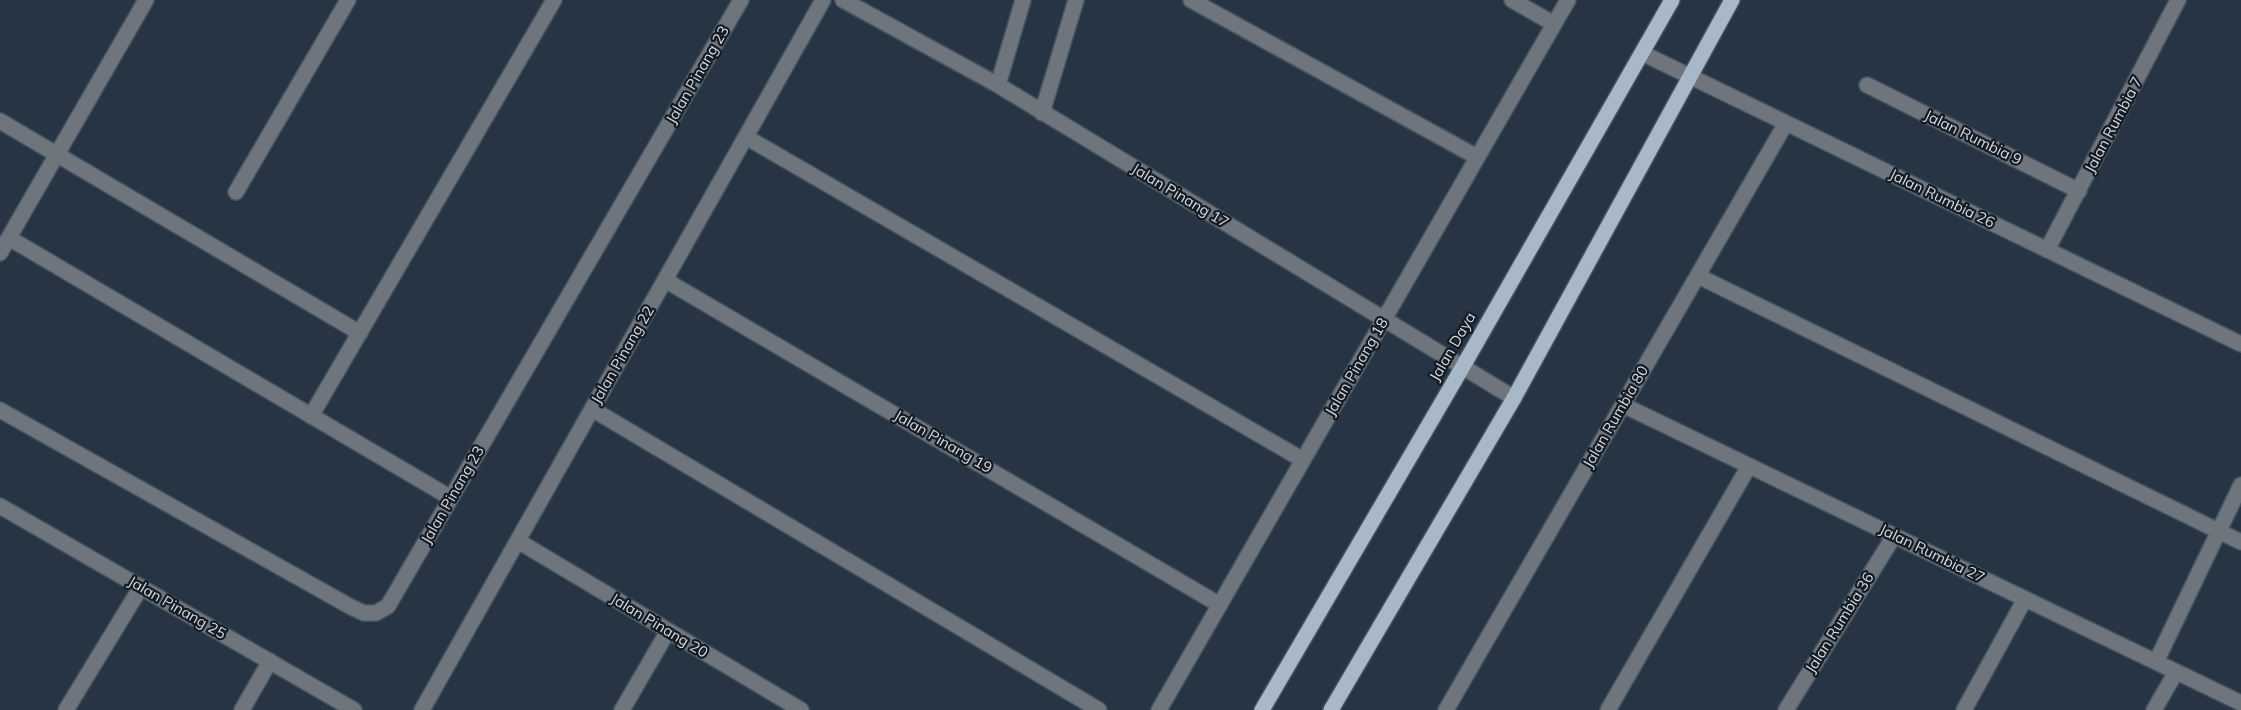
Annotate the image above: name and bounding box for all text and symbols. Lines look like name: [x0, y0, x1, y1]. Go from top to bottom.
street label: Jalan Pinang 23: [663, 23, 733, 127]
street label: Jalan Rumbia 7: [2081, 74, 2147, 176]
street label: Jalan Rumbia 9: [1921, 107, 2025, 169]
street label: Jalan Pinang 17: [1128, 160, 1232, 232]
street label: Jalan Rumbia 26: [1886, 166, 1998, 232]
street label: Jalan Pinang 22: [588, 303, 658, 407]
street label: Jalan Daya: [1426, 310, 1480, 384]
street label: Jalan Pinang 18: [1322, 315, 1392, 419]
street label: Jalan Rumbia 80: [1579, 363, 1653, 471]
street label: Jalan Pinang 19: [891, 407, 995, 477]
street label: Jalan Pinang 23: [418, 443, 488, 547]
street label: Jalan Rumbia 27: [1876, 521, 1988, 587]
street label: Jalan Rumbia 36: [1802, 570, 1878, 676]
street label: Jalan Pinang 25: [125, 573, 229, 643]
street label: Jalan Pinang 20: [607, 590, 711, 662]

